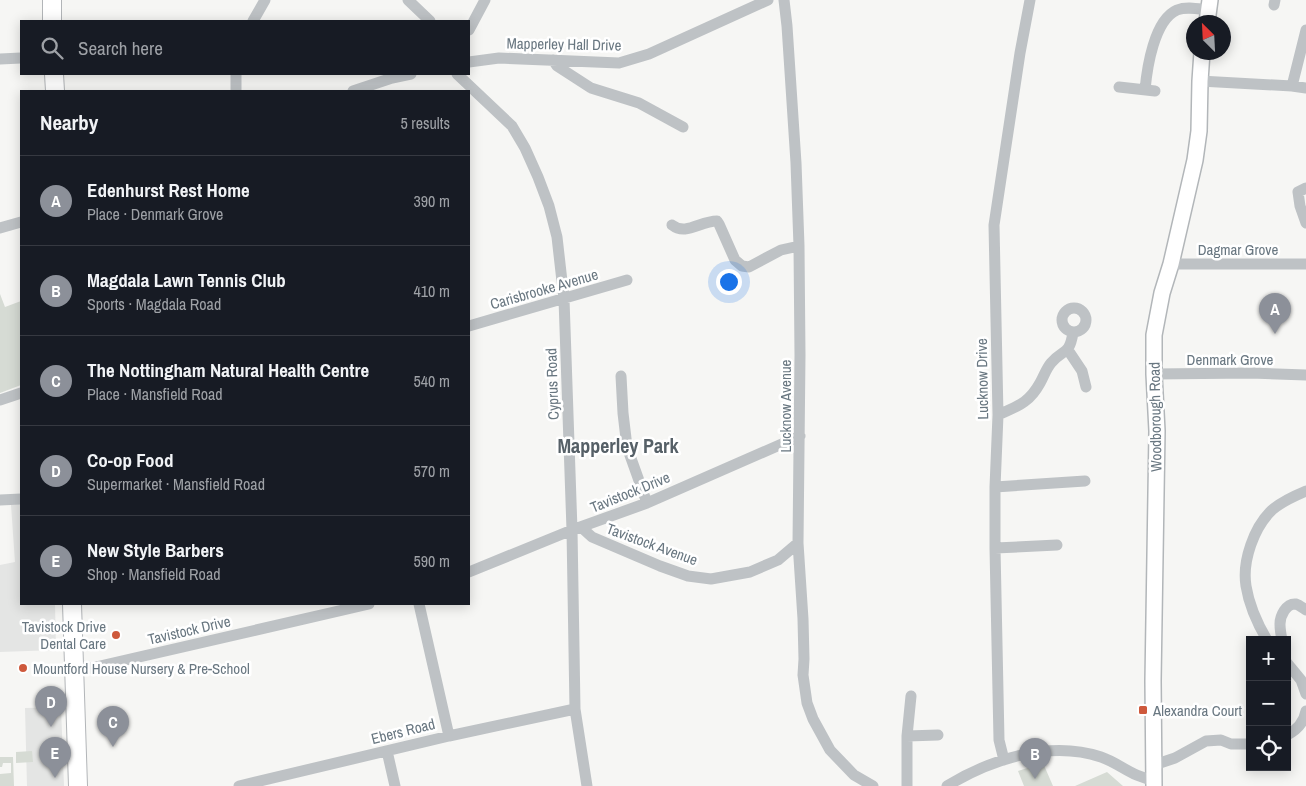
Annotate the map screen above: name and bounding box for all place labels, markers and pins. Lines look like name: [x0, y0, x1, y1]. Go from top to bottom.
pin: A: [1259, 293, 1291, 334]
place label: Tavistock Drive Dental Care: [22, 616, 106, 654]
marker: Tavistock Drive Dental Care: [110, 629, 122, 641]
place label: Mountford House Nursery & Pre-School: [33, 658, 250, 679]
marker: Mountford House Nursery & Pre-School: [17, 662, 29, 674]
pin: D: [35, 686, 67, 727]
place label: Alexandra Court: [1152, 700, 1242, 721]
marker: Alexandra Court: [1137, 704, 1149, 716]
pin: C: [97, 706, 129, 747]
pin: E: [39, 737, 71, 778]
pin: B: [1019, 738, 1051, 779]

